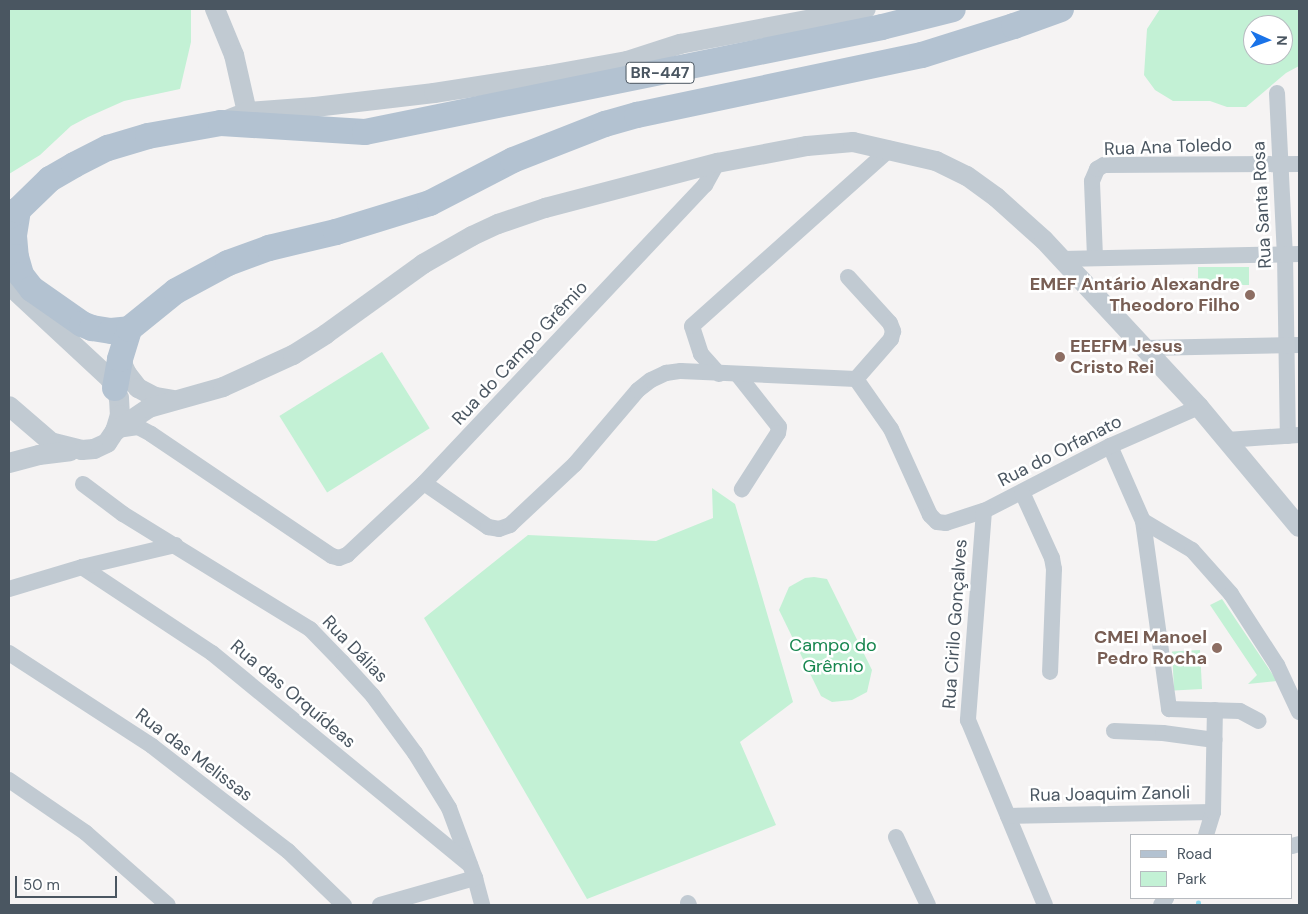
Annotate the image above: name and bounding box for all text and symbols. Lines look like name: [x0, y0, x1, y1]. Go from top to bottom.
north arrow: [1243, 15, 1293, 65]
text: N: [1273, 35, 1291, 46]
road number: BR-447: [625, 59, 695, 86]
street label: Rua Ana Toledo: [1104, 134, 1232, 160]
street label: Rua Santa Rosa: [1248, 141, 1276, 269]
place label: EMEF Antário Alexandre Theodoro Filho: [1030, 274, 1240, 316]
street label: Rua do Campo Grêmio: [448, 277, 592, 429]
marker: EMEF Antário Alexandre Theodoro Filho: [1244, 289, 1256, 301]
place label: EEEFM Jesus Cristo Rei: [1070, 336, 1182, 378]
marker: EEEFM Jesus Cristo Rei: [1054, 351, 1066, 363]
street label: Rua do Orfanato: [995, 411, 1125, 491]
street label: Rua Cirilo Gonçalves: [938, 538, 972, 710]
street label: Rua Dálias: [318, 611, 392, 687]
place label: CMEI Manoel Pedro Rocha: [1094, 627, 1207, 670]
street label: Rua das Orquídeas: [226, 635, 360, 753]
park label: Campo do Grêmio: [789, 635, 877, 678]
marker: CMEI Manoel Pedro Rocha: [1211, 642, 1223, 654]
street label: Rua das Melissas: [131, 704, 257, 806]
street label: Rua Joaquim Zanoli: [1029, 782, 1191, 806]
legend: [1130, 834, 1293, 899]
text: Road: [1177, 844, 1212, 864]
scale bar: [18, 866, 120, 898]
text: Park: [1177, 869, 1207, 889]
text: 50 m: [23, 875, 60, 895]

